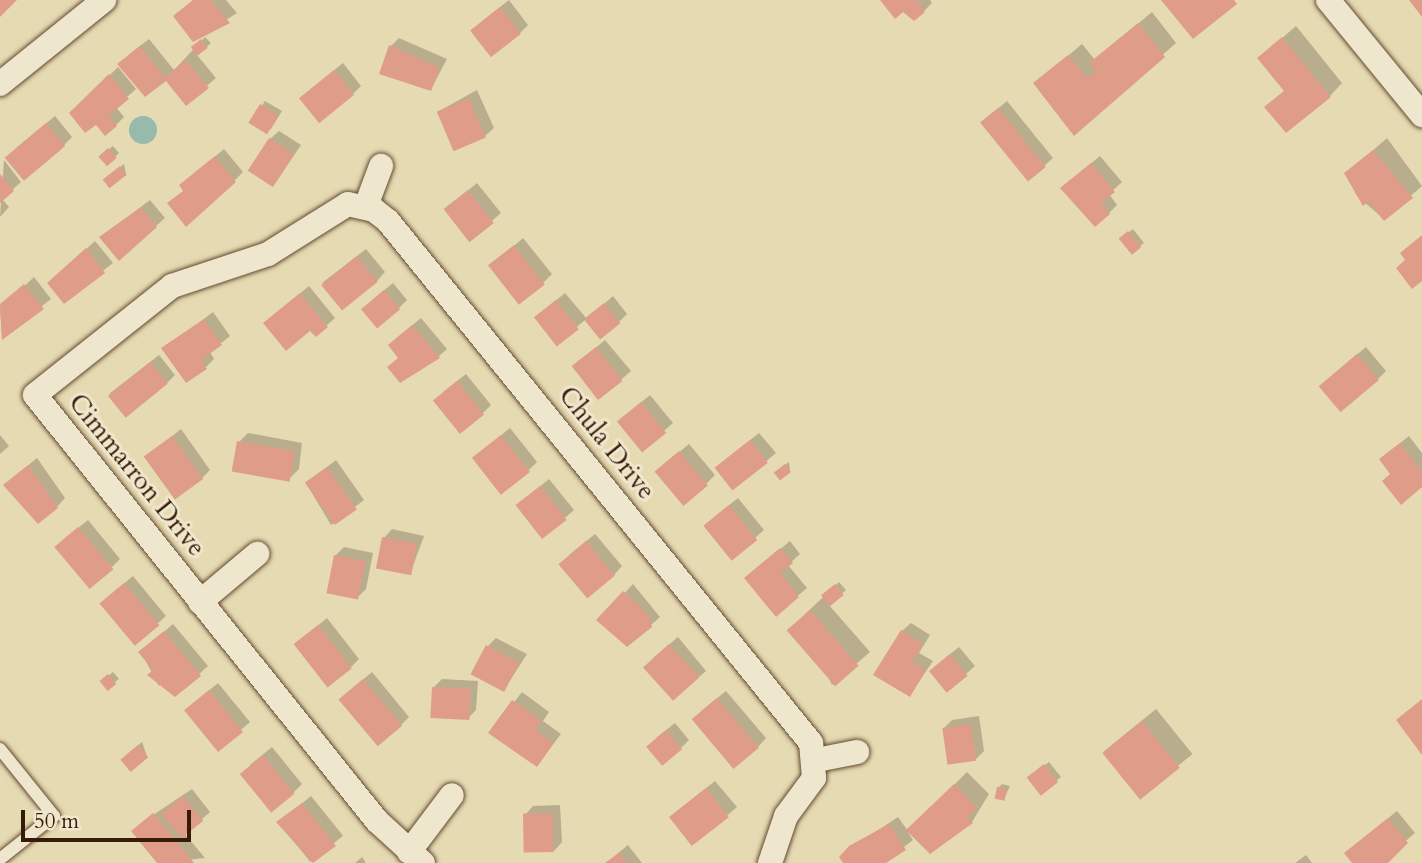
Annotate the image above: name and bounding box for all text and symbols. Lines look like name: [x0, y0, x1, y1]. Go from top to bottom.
street label: Chula Drive: [552, 380, 662, 506]
street label: Cimmarron Drive: [62, 387, 212, 563]
scale bar: [24, 796, 194, 840]
text: 50 m: [34, 807, 79, 836]

